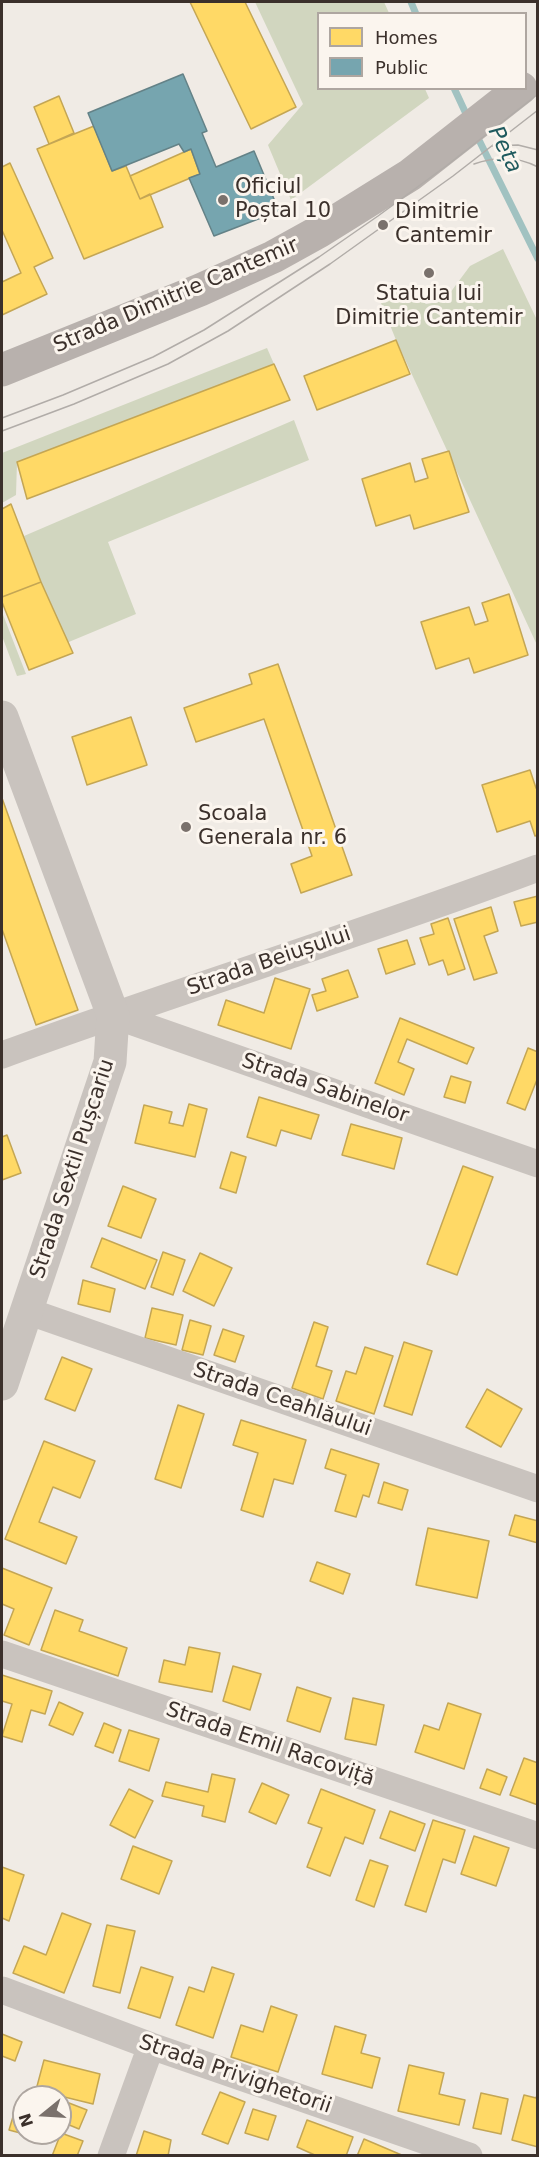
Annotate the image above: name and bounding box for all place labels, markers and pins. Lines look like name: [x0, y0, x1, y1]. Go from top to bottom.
place label: Oficiul Poștal 10: [235, 175, 331, 225]
marker: Oficiul Poștal 10: [216, 193, 230, 207]
place label: Dimitrie Cantemir: [395, 200, 492, 250]
marker: Dimitrie Cantemir: [376, 218, 390, 232]
marker: Statuia lui Dimitrie Cantemir: [422, 266, 436, 280]
place label: Statuia lui Dimitrie Cantemir: [335, 282, 523, 332]
place label: Scoala Generala nr. 6: [198, 802, 347, 852]
marker: Scoala Generala nr. 6: [179, 820, 193, 834]

